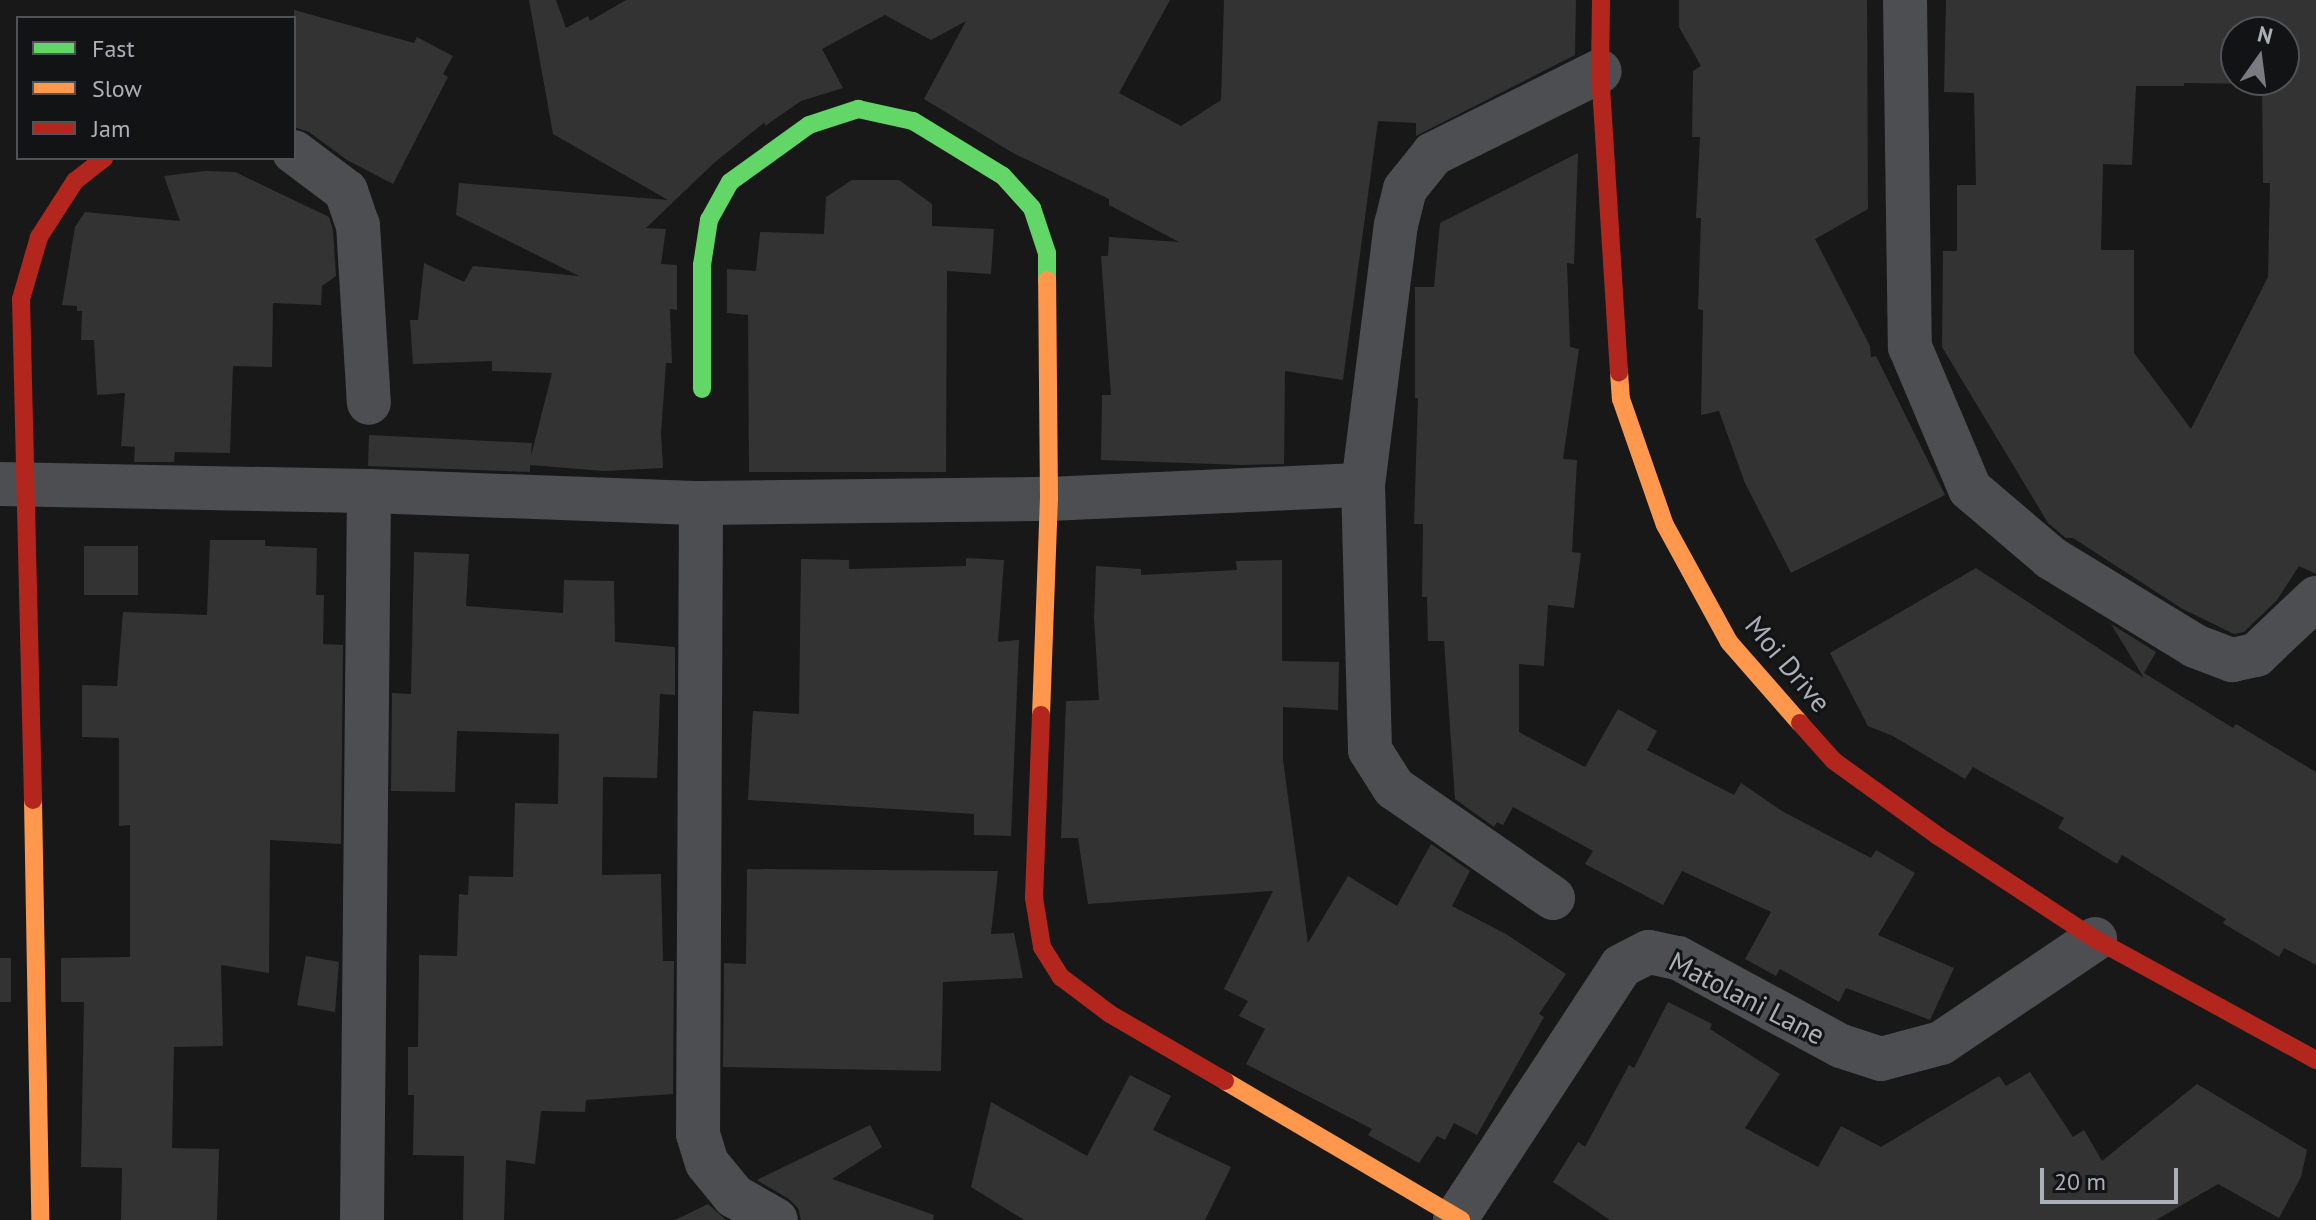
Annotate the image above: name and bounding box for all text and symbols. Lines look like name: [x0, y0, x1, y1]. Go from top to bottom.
legend: [16, 16, 296, 160]
north arrow: [2220, 16, 2300, 96]
text: N: [2255, 19, 2276, 50]
text: Fast: [92, 33, 135, 64]
text: Slow: [92, 73, 142, 104]
text: Jam: [92, 113, 130, 144]
street label: Moi Drive: [1738, 609, 1838, 719]
street label: Matolani Lane: [1664, 944, 1830, 1052]
scale bar: [2044, 1152, 2182, 1202]
text: 20 m: [2054, 1166, 2106, 1197]

